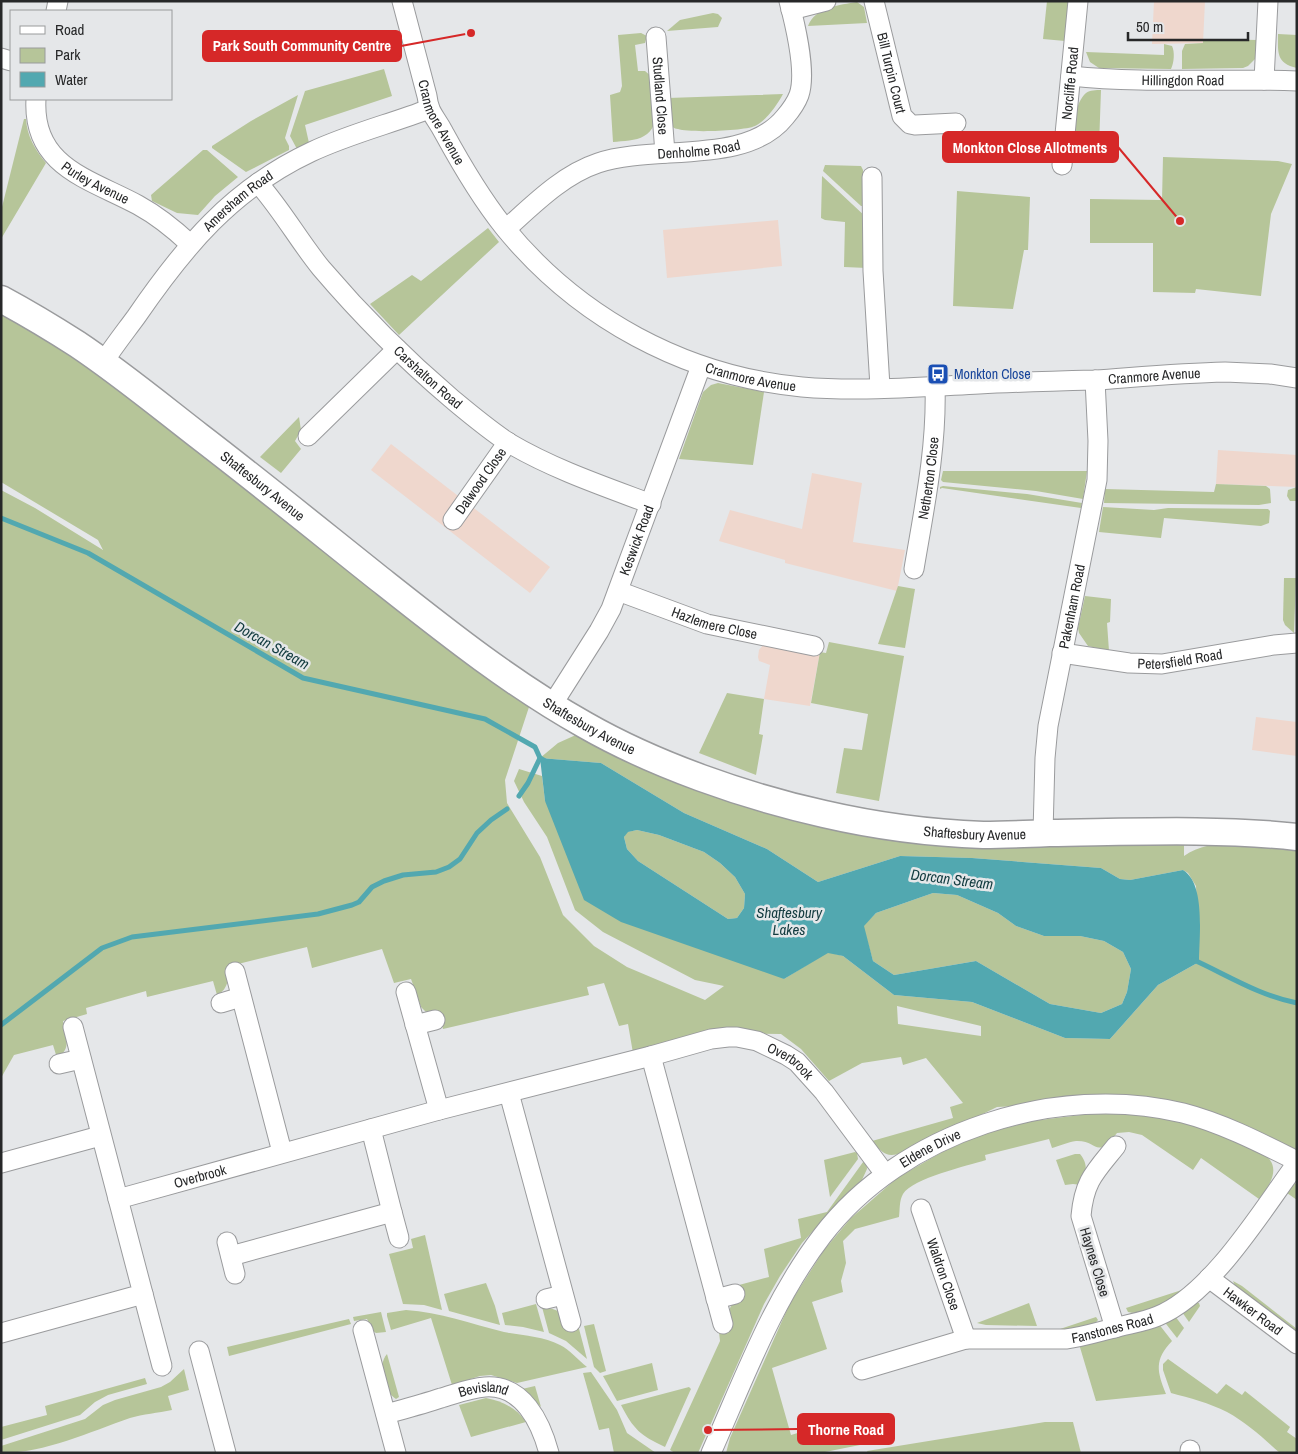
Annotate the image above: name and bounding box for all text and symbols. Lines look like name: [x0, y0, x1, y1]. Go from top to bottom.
legend: [10, 10, 172, 100]
scale bar: [1128, 10, 1248, 42]
text: 50 m: [1136, 16, 1163, 37]
text: Road: [55, 19, 84, 40]
callout: Park South Community Centre: [203, 31, 401, 61]
street label: Bill Turpin Court: [873, 31, 910, 115]
text: Park South Community Centre: [213, 35, 391, 56]
text: Park: [55, 44, 81, 65]
street label: Norcliffe Road: [1057, 46, 1082, 121]
street label: Studland Close: [649, 56, 673, 135]
text: Water: [55, 69, 87, 90]
street label: Hillingdon Road: [1141, 71, 1224, 89]
street label: Cranmore Avenue: [414, 78, 469, 168]
callout: Monkton Close Allotments: [943, 132, 1118, 162]
street label: Denholme Road: [657, 136, 742, 163]
text: Monkton Close Allotments: [953, 137, 1107, 158]
street label: Purley Avenue: [58, 157, 132, 208]
street label: Amersham Road: [198, 166, 276, 236]
street label: Carshalton Road: [390, 342, 466, 413]
street label: Cranmore Avenue: [703, 358, 797, 395]
bus stop icon: Monkton Close: [926, 362, 950, 386]
street label: Cranmore Avenue: [1107, 364, 1201, 388]
place label: Monkton Close: [954, 365, 1031, 383]
street label: Netherton Close: [914, 436, 943, 521]
street label: Dalwood Close: [451, 444, 510, 518]
street label: Shaftesbury Avenue: [217, 447, 309, 525]
street label: Keswick Road: [615, 503, 658, 578]
street label: Pakenham Road: [1055, 563, 1089, 650]
street label: Hazlemere Close: [669, 603, 759, 643]
water label: Dorcan Stream: [231, 616, 313, 674]
street label: Petersfield Road: [1137, 645, 1224, 673]
street label: Shaftesbury Avenue: [540, 693, 638, 759]
street label: Shaftesbury Avenue: [923, 822, 1026, 844]
water label: Dorcan Stream: [910, 864, 994, 894]
water label: Shaftesbury Lakes: [756, 902, 823, 940]
street label: Overbrook: [764, 1038, 818, 1084]
street label: Eldene Drive: [896, 1125, 963, 1172]
street label: Overbrook: [172, 1160, 228, 1192]
street label: Haynes Close: [1076, 1225, 1114, 1299]
street label: Waldron Close: [923, 1236, 964, 1313]
street label: Hawker Road: [1220, 1283, 1286, 1339]
street label: Fanstones Road: [1070, 1309, 1156, 1347]
street label: Bevisland: [456, 1378, 511, 1401]
callout: Thorne Road: [798, 1414, 894, 1444]
text: Thorne Road: [808, 1419, 884, 1440]

